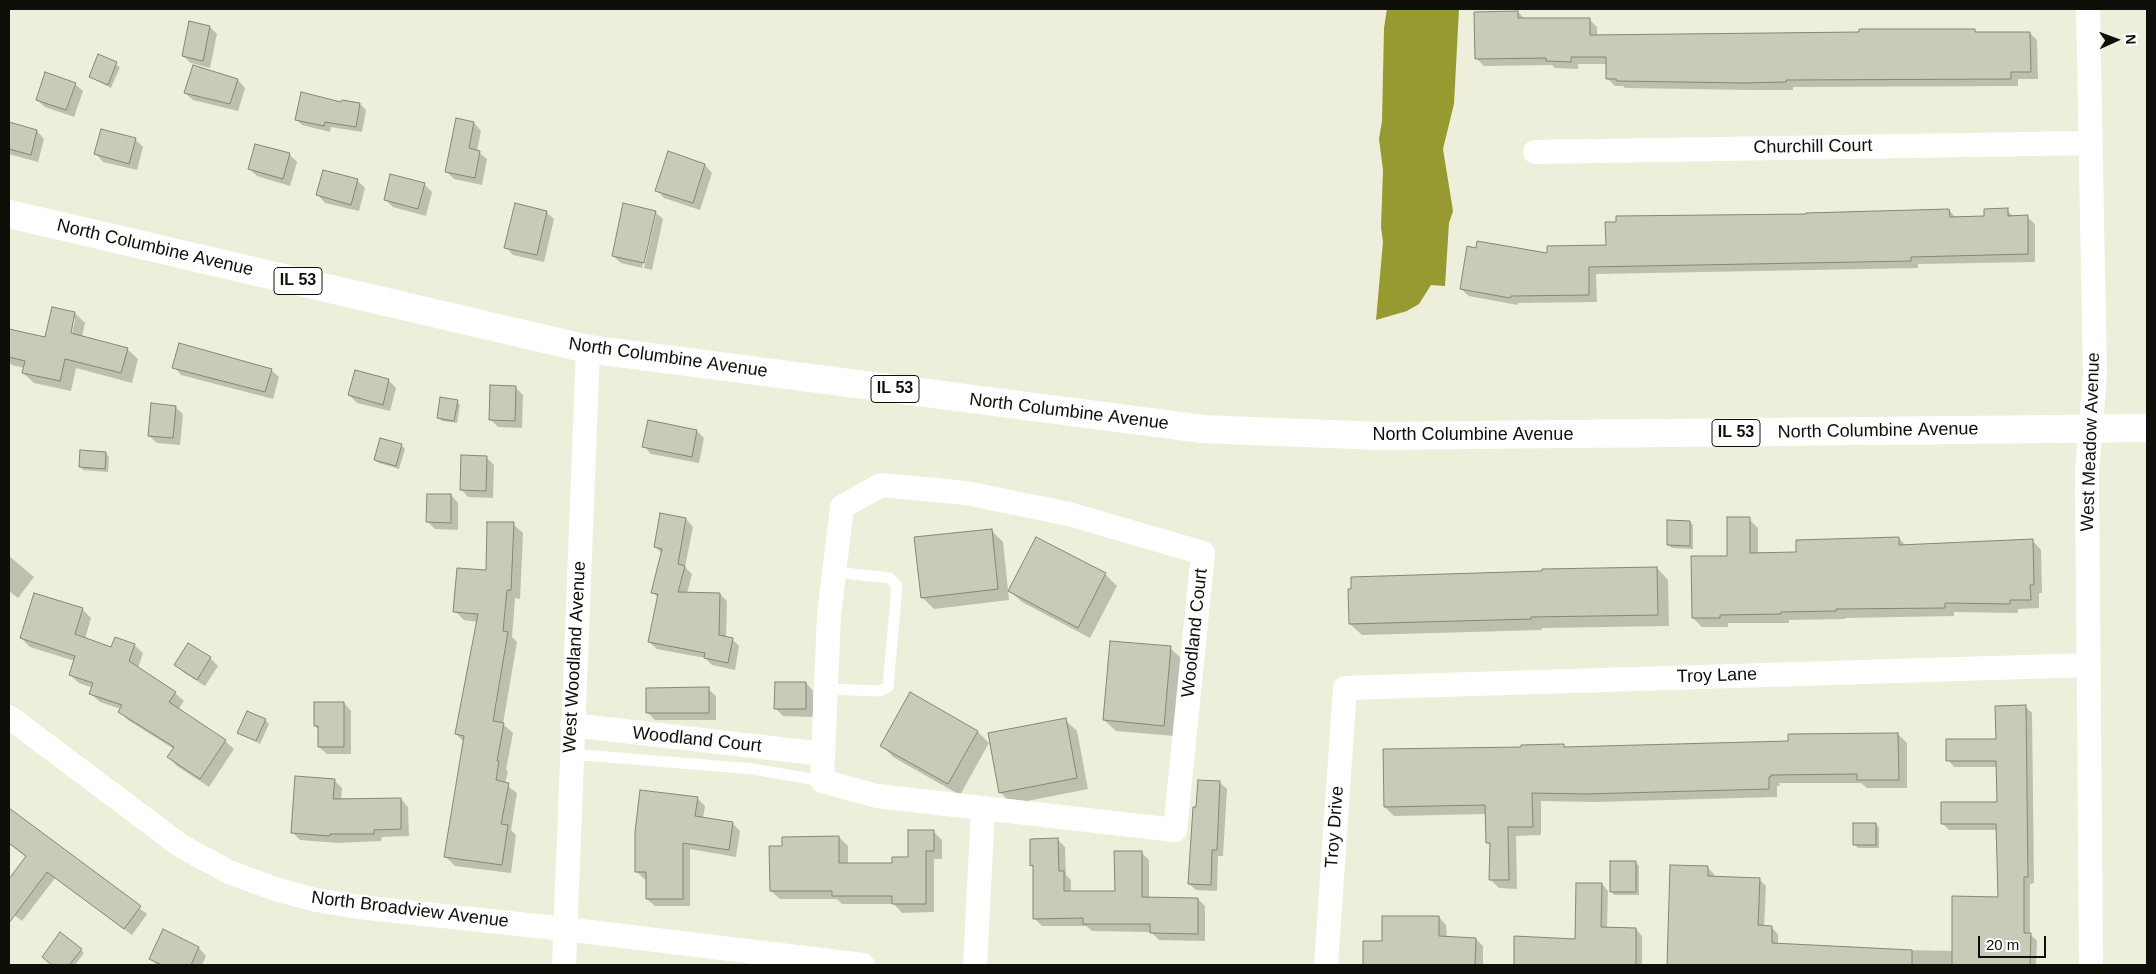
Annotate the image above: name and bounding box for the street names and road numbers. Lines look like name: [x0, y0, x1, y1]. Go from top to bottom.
street label: Churchill Court: [1753, 135, 1873, 159]
street label: North Columbine Avenue: [55, 215, 255, 281]
road number: IL 53: [274, 268, 322, 294]
street label: North Columbine Avenue: [567, 333, 769, 383]
street label: West Meadow Avenue: [2077, 352, 2105, 532]
road number: IL 53: [871, 376, 919, 402]
street label: North Columbine Avenue: [968, 389, 1170, 435]
street label: North Columbine Avenue: [1777, 418, 1979, 444]
road number: IL 53: [1712, 419, 1760, 446]
street label: North Columbine Avenue: [1373, 424, 1573, 446]
street label: West Woodland Avenue: [559, 561, 591, 753]
street label: Woodland Court: [1177, 567, 1213, 699]
street label: Troy Lane: [1676, 664, 1758, 688]
street label: Woodland Court: [631, 722, 763, 758]
street label: Troy Drive: [1321, 785, 1349, 869]
street label: North Broadview Avenue: [310, 887, 510, 933]

